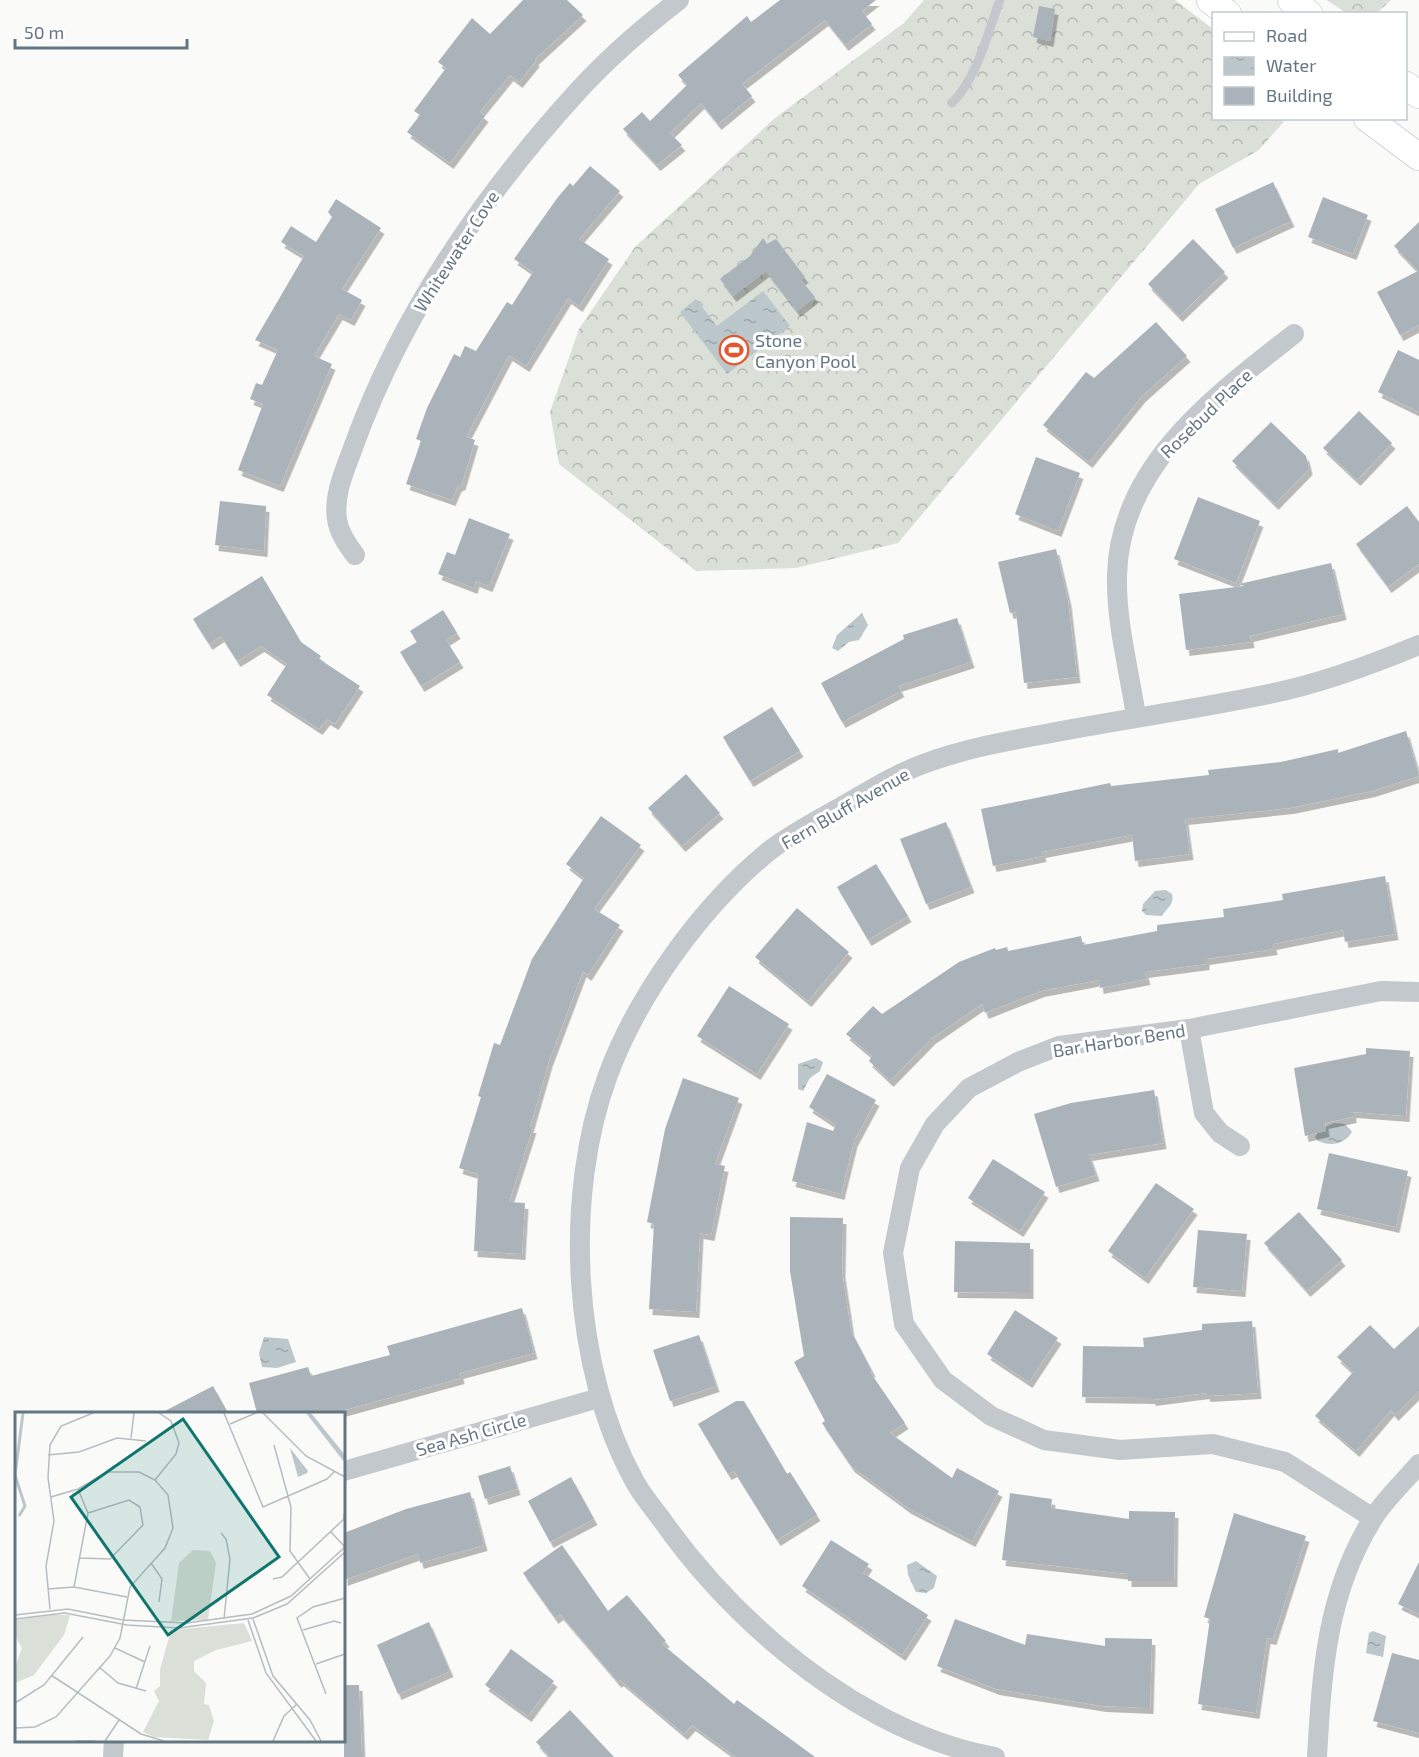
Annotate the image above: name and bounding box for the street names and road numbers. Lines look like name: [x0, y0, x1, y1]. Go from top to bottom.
street label: Whitewater Cove: [409, 186, 503, 316]
street label: Rosebud Place: [1156, 364, 1256, 462]
street label: Fern Bluff Avenue: [777, 762, 913, 854]
street label: Bar Harbor Bend: [1051, 1019, 1187, 1061]
street label: Sea Ash Circle: [413, 1408, 529, 1460]

